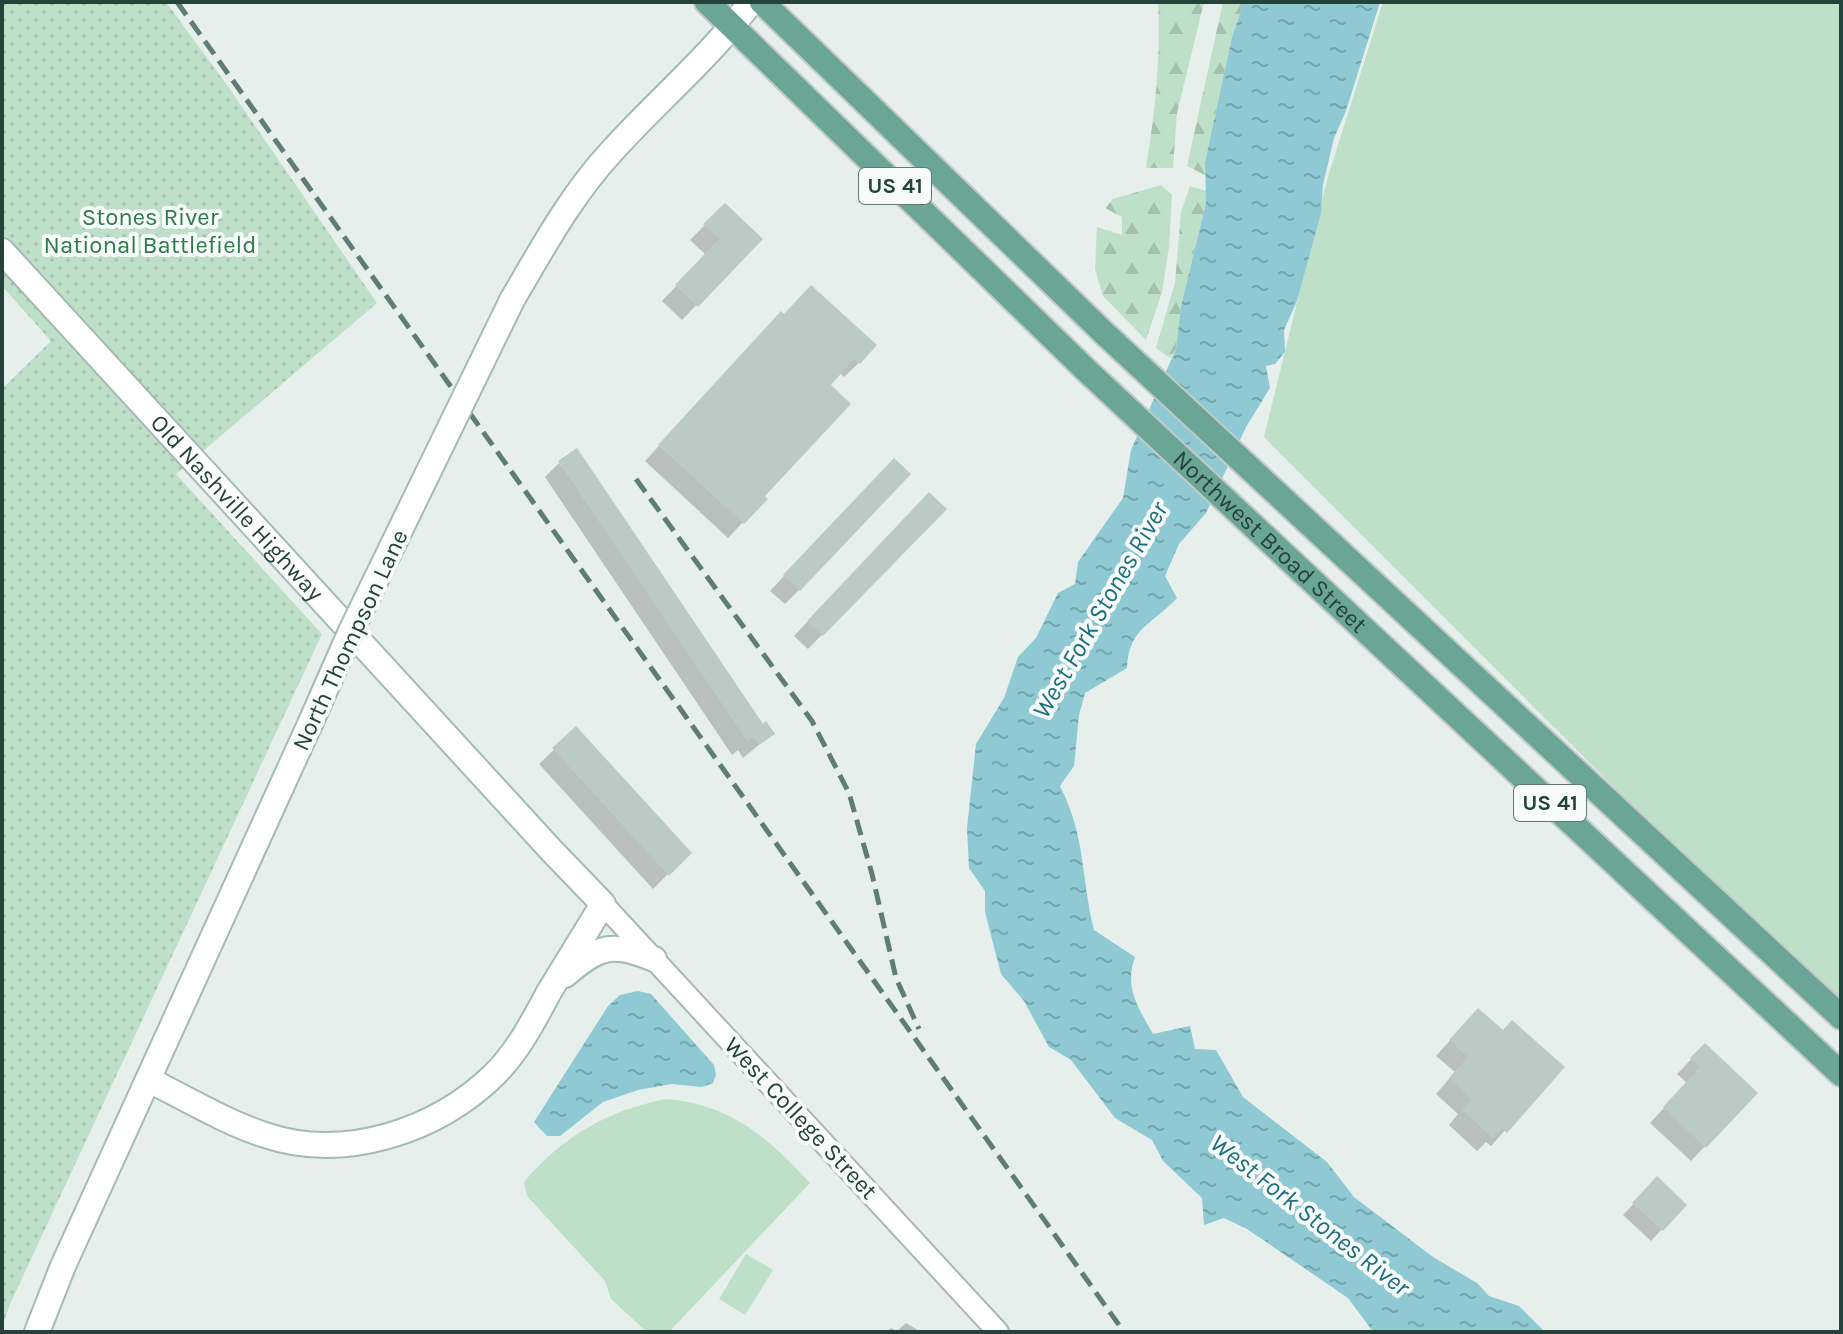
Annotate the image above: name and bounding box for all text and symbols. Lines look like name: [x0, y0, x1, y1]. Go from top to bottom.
road number: US 41: [859, 168, 931, 204]
park label: Stones River National Battlefield: [44, 203, 256, 259]
street label: Old Nashville Highway: [145, 409, 329, 606]
street label: Northwest Broad Street: [1167, 445, 1373, 639]
water label: West Fork Stones River: [1025, 495, 1175, 724]
street label: North Thompson Lane: [286, 525, 414, 755]
road number: US 41: [1514, 785, 1586, 821]
street label: West College Street: [719, 1031, 883, 1205]
water label: West Fork Stones River: [1204, 1127, 1417, 1303]

